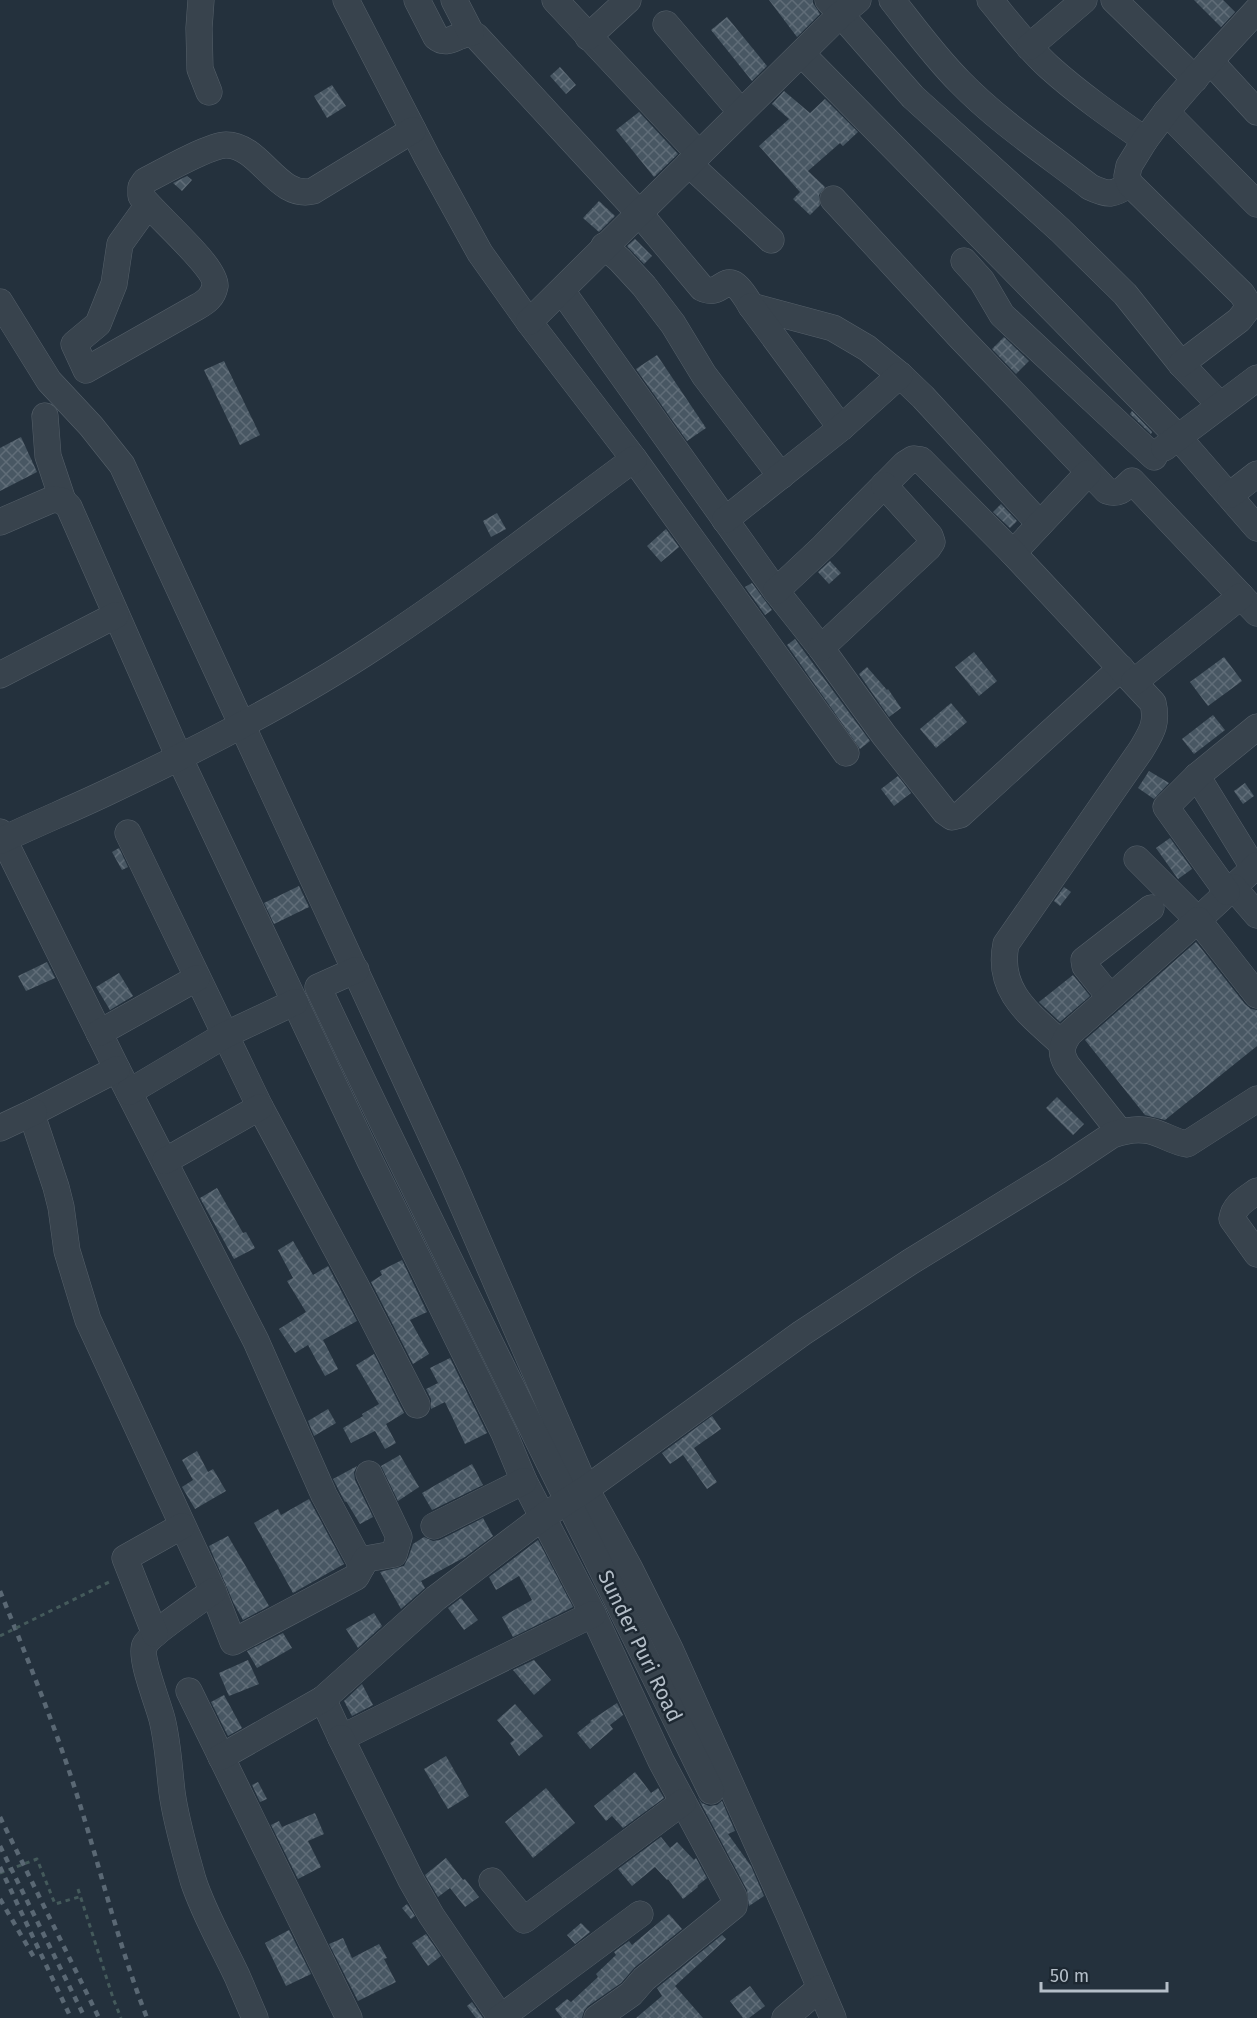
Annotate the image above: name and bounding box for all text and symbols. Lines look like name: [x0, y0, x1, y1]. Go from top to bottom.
street label: Sunder Puri Road: [592, 1566, 688, 1726]
scale bar: [1041, 1955, 1167, 1993]
text: 50 m: [1050, 1965, 1089, 1987]

